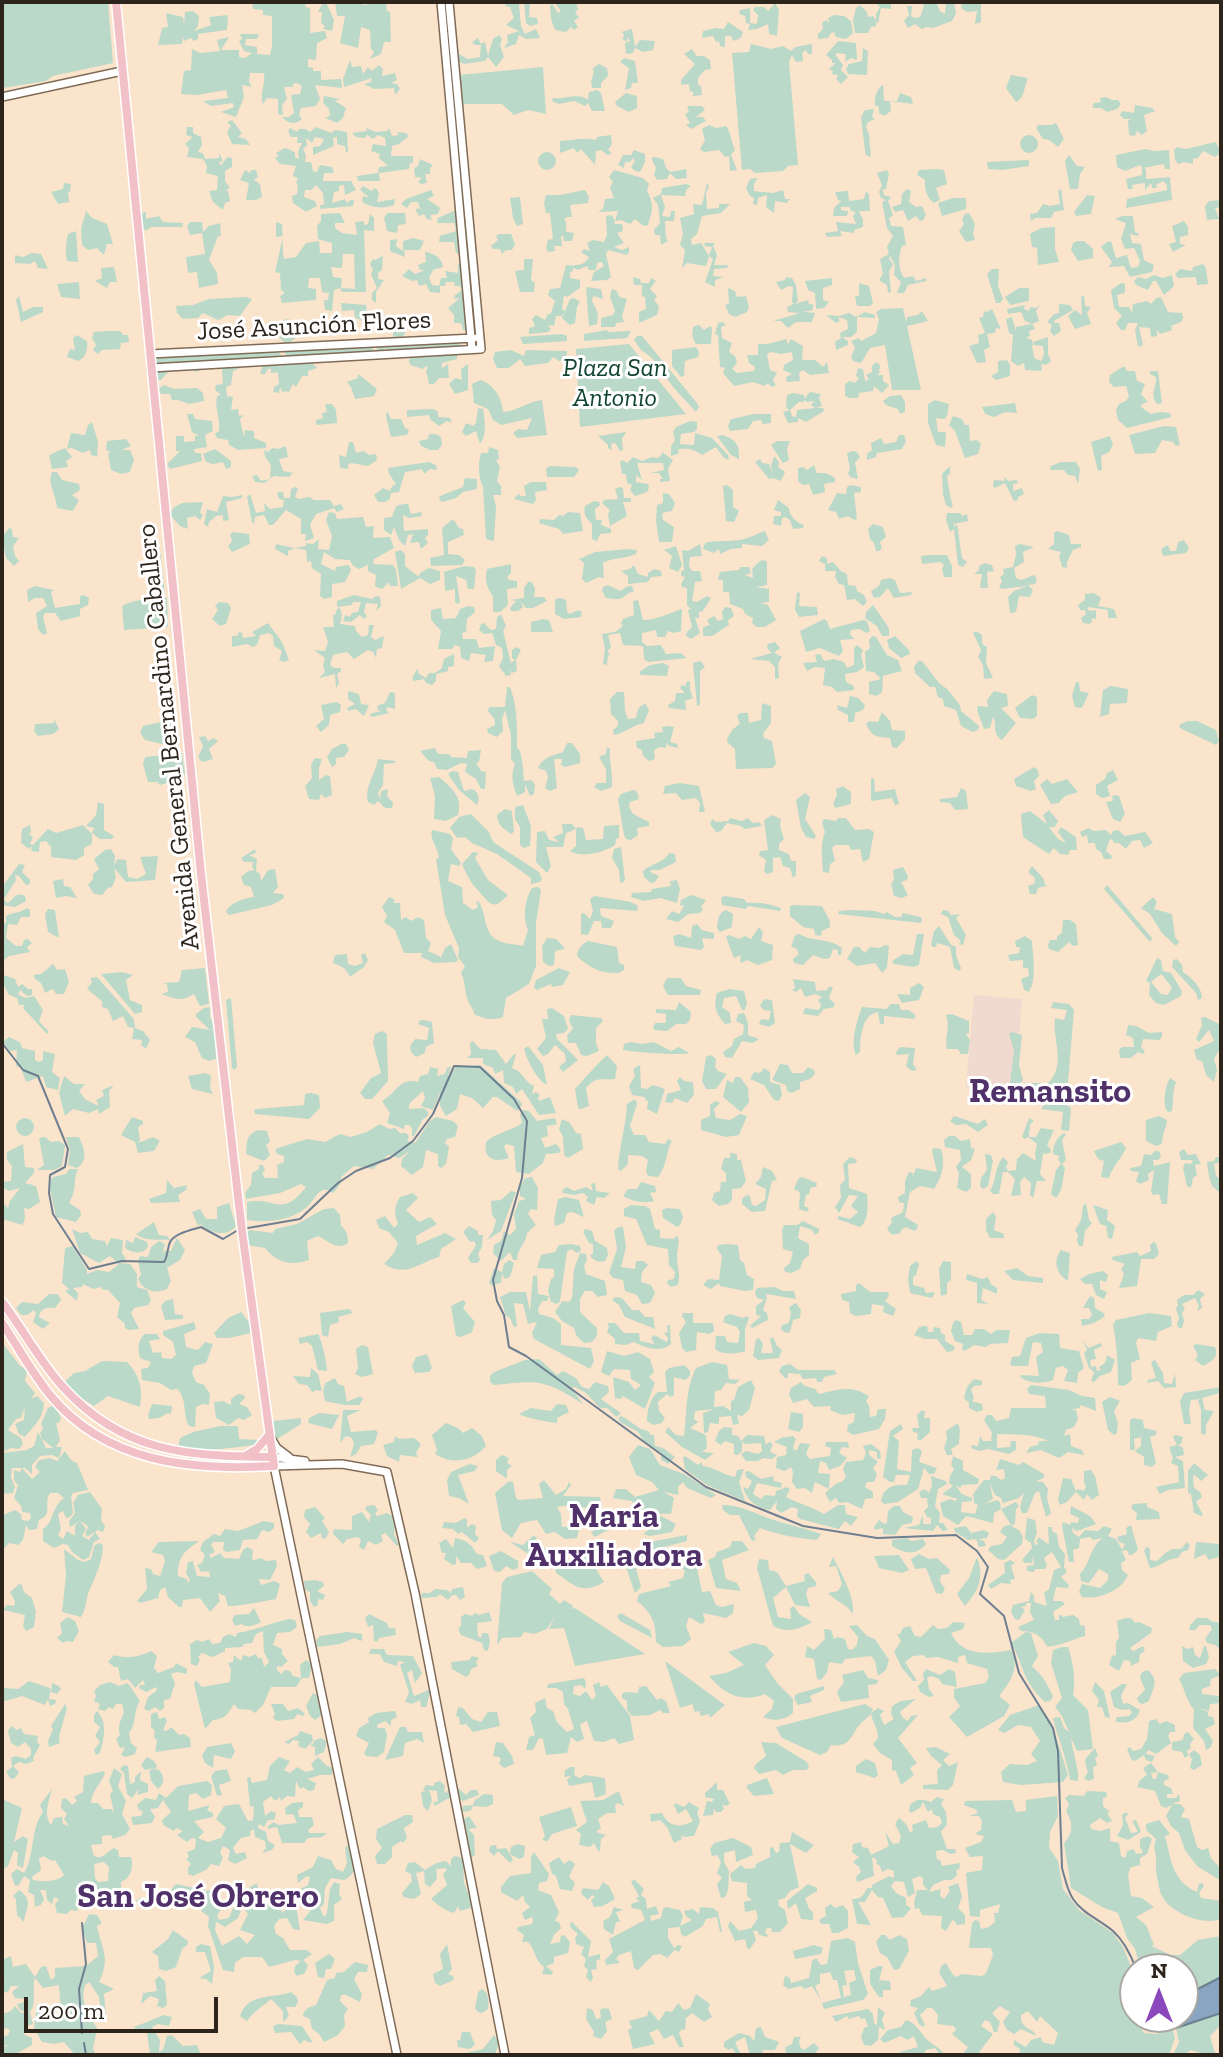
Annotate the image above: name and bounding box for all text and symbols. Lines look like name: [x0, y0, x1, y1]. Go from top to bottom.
street label: José Asunción Flores: [196, 304, 432, 348]
park label: Plaza San Antonio: [563, 353, 667, 414]
street label: Avenida General Bernardino Caballero: [131, 522, 207, 952]
district label: Remansito: [969, 1072, 1131, 1112]
district label: María Auxiliadora: [525, 1497, 703, 1576]
district label: San José Obrero: [77, 1877, 319, 1917]
north arrow: [1119, 1953, 1199, 2033]
text: N: [1151, 1957, 1167, 1984]
scale bar: [28, 1981, 222, 2031]
text: 200 m: [38, 1996, 104, 2025]

